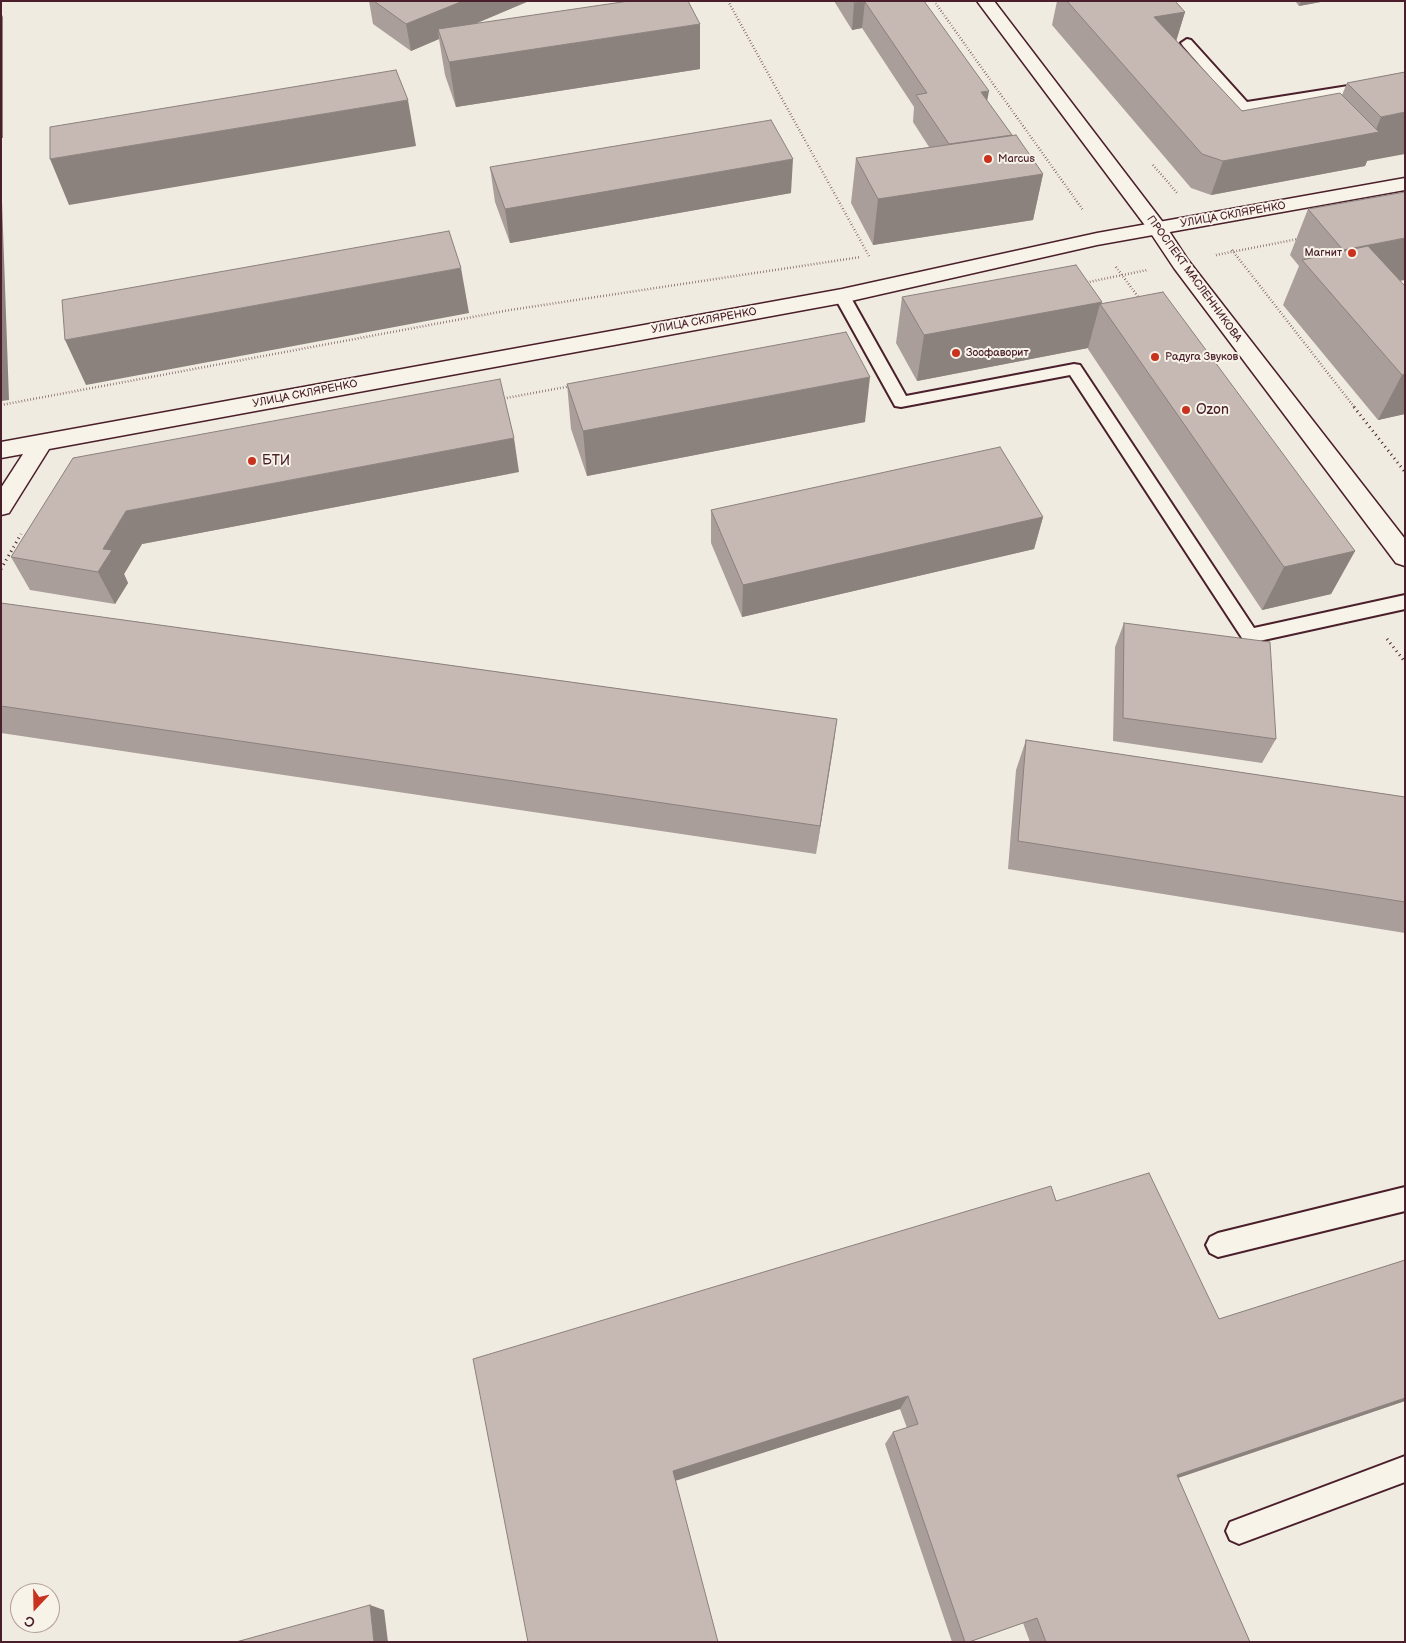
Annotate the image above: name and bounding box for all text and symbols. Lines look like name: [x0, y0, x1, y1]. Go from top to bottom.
place label: Marcus: [998, 152, 1035, 166]
marker: Marcus: [982, 153, 994, 165]
street label: УЛИЦА СКЛЯРЕНКО: [1179, 199, 1287, 231]
street label: ПРОСПЕКТ МАСЛЕННИКОВА: [1144, 213, 1244, 345]
place label: Магнит: [1305, 246, 1342, 260]
marker: Магнит: [1346, 247, 1358, 259]
street label: УЛИЦА СКЛЯРЕНКО: [650, 305, 758, 337]
place label: Зоофаворит: [966, 346, 1029, 360]
marker: Зоофаворит: [950, 347, 962, 359]
place label: Радуга Звуков: [1165, 350, 1238, 364]
marker: Радуга Звуков: [1149, 351, 1161, 363]
street label: УЛИЦА СКЛЯРЕНКО: [251, 377, 359, 411]
place label: Ozon: [1196, 402, 1229, 418]
marker: Ozon: [1180, 404, 1192, 416]
place label: БТИ: [262, 453, 290, 469]
marker: БТИ: [246, 455, 258, 467]
north arrow: [10, 1583, 60, 1633]
text: С: [22, 1612, 37, 1631]

